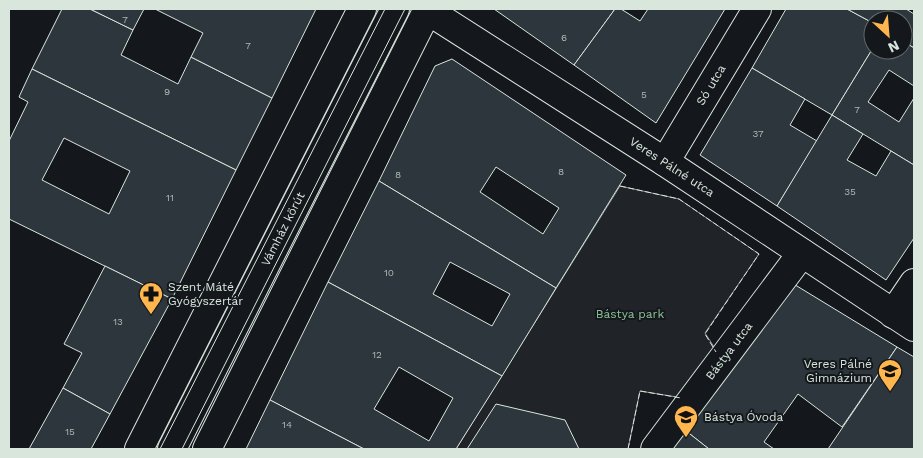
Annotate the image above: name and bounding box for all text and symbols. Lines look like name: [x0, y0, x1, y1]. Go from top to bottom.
north arrow: [863, 10, 913, 60]
house number: 7: [122, 14, 128, 25]
house number: 6: [561, 32, 567, 43]
text: N: [886, 37, 902, 56]
house number: 7: [245, 40, 251, 51]
street label: Só utca: [693, 62, 729, 108]
house number: 9: [164, 86, 170, 97]
house number: 5: [641, 89, 647, 100]
house number: 7: [854, 104, 860, 115]
house number: 37: [752, 128, 764, 139]
street label: Veres Pálné utca: [627, 134, 717, 200]
house number: 8: [558, 166, 564, 177]
house number: 8: [395, 169, 401, 180]
house number: 35: [844, 186, 856, 197]
street label: Vámház körút: [258, 190, 308, 268]
house number: 11: [166, 192, 174, 203]
house number: 10: [384, 267, 394, 278]
place label: Szent Máté Gyógyszertár: [168, 280, 243, 308]
pharmacy icon: Szent Máté Gyógyszertár: [138, 281, 164, 315]
park label: Bástya park: [596, 307, 665, 321]
house number: 13: [113, 316, 123, 327]
street label: Bástya utca: [703, 319, 755, 383]
house number: 12: [372, 349, 382, 360]
place label: Veres Pálné Gimnázium: [804, 357, 872, 385]
school or university icon: Veres Pálné Gimnázium: [877, 358, 903, 392]
school or university icon: Bástya Óvoda: [673, 404, 699, 438]
place label: Bástya Óvoda: [704, 410, 784, 424]
house number: 14: [282, 419, 292, 430]
house number: 15: [65, 426, 75, 437]

